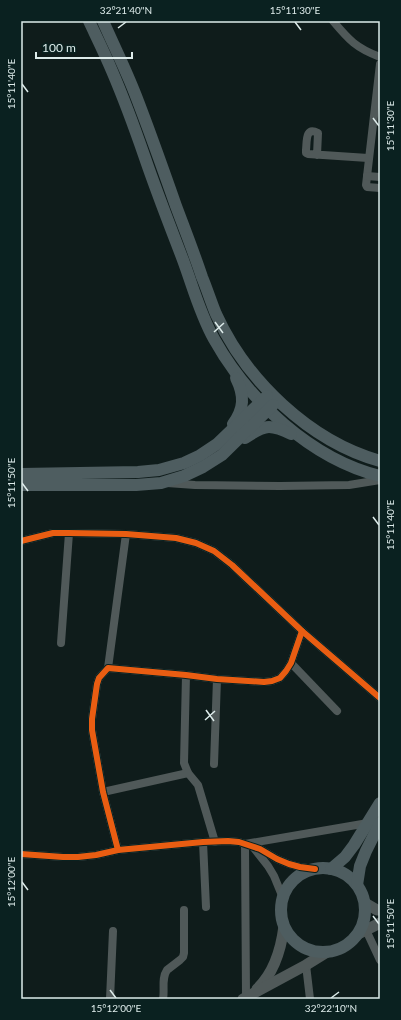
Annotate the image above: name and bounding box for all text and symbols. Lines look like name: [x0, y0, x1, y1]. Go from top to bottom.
text: 32°21'40"N: [100, 4, 152, 16]
text: 15°11'30"E: [270, 4, 320, 16]
scale bar: [36, 34, 132, 60]
text: 100 m: [42, 40, 76, 55]
text: 15°11'40"E: [5, 59, 17, 109]
text: 15°11'30"E: [384, 101, 396, 151]
text: 15°11'50"E: [5, 458, 17, 508]
text: 15°11'40"E: [384, 500, 396, 550]
text: 15°12'00"E: [5, 857, 17, 907]
text: 15°11'50"E: [384, 899, 396, 949]
text: 15°12'00"E: [91, 1002, 141, 1014]
text: 32°22'10"N: [305, 1002, 357, 1014]

